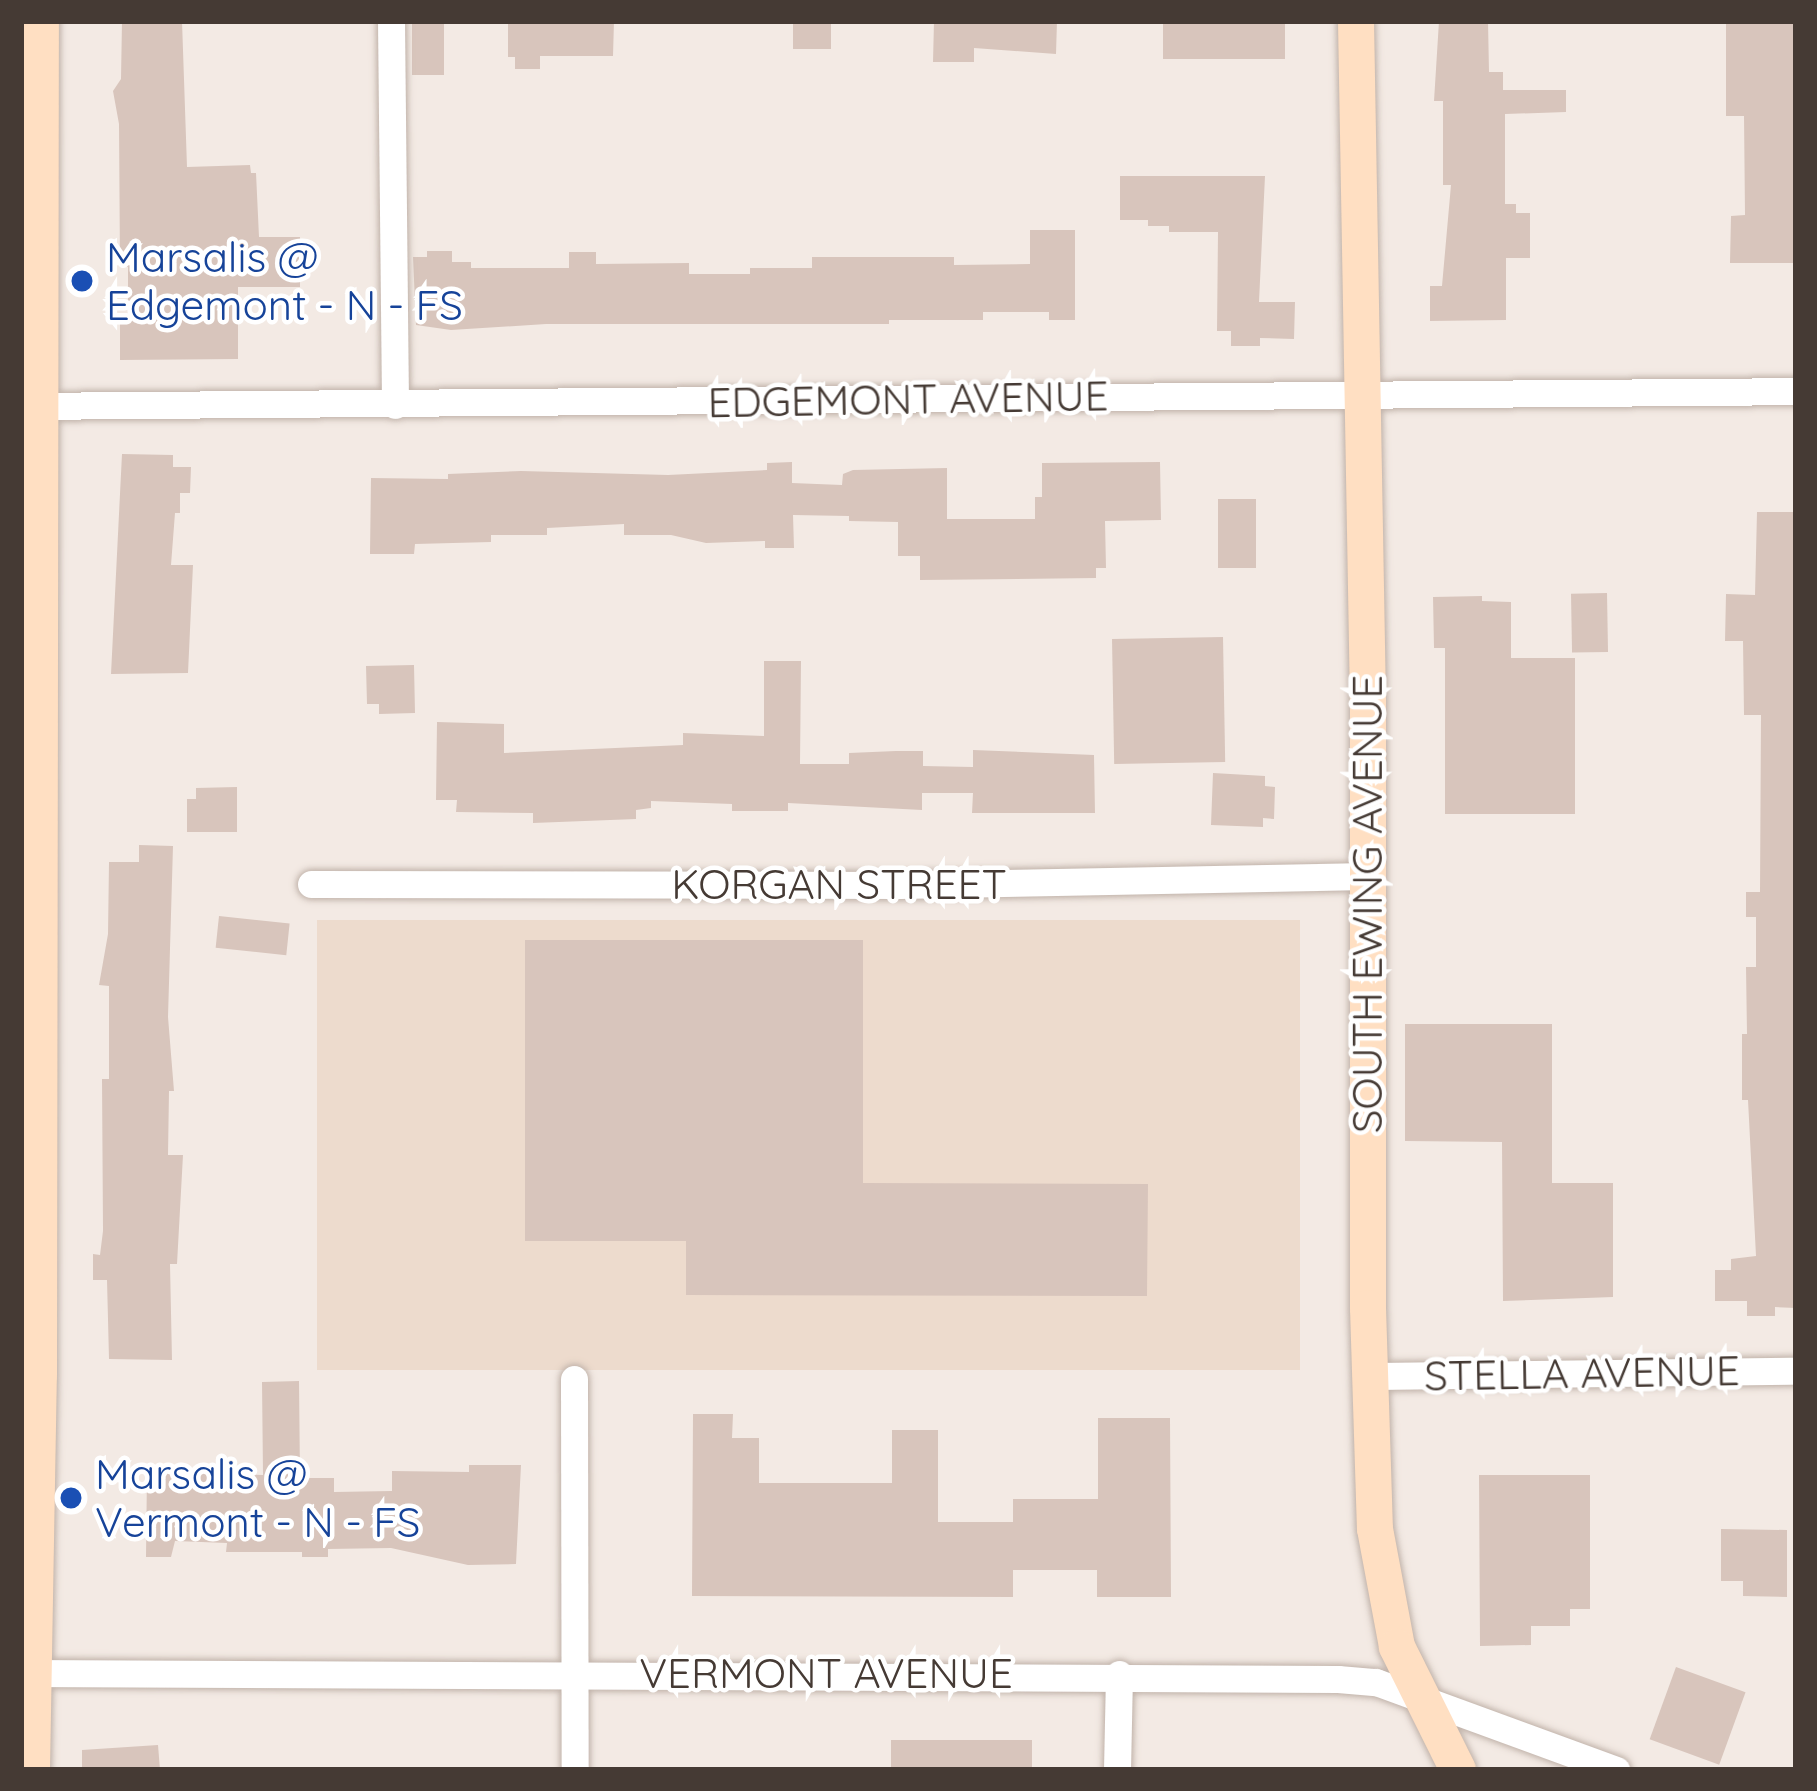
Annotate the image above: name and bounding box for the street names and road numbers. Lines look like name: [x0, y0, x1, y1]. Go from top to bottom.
street label: EDGEMONT AVENUE: [707, 370, 1109, 428]
street label: SOUTH EWING AVENUE: [1342, 675, 1392, 1133]
street label: KORGAN STREET: [671, 859, 1007, 909]
street label: STELLA AVENUE: [1424, 1345, 1740, 1401]
street label: VERMONT AVENUE: [639, 1648, 1013, 1698]

